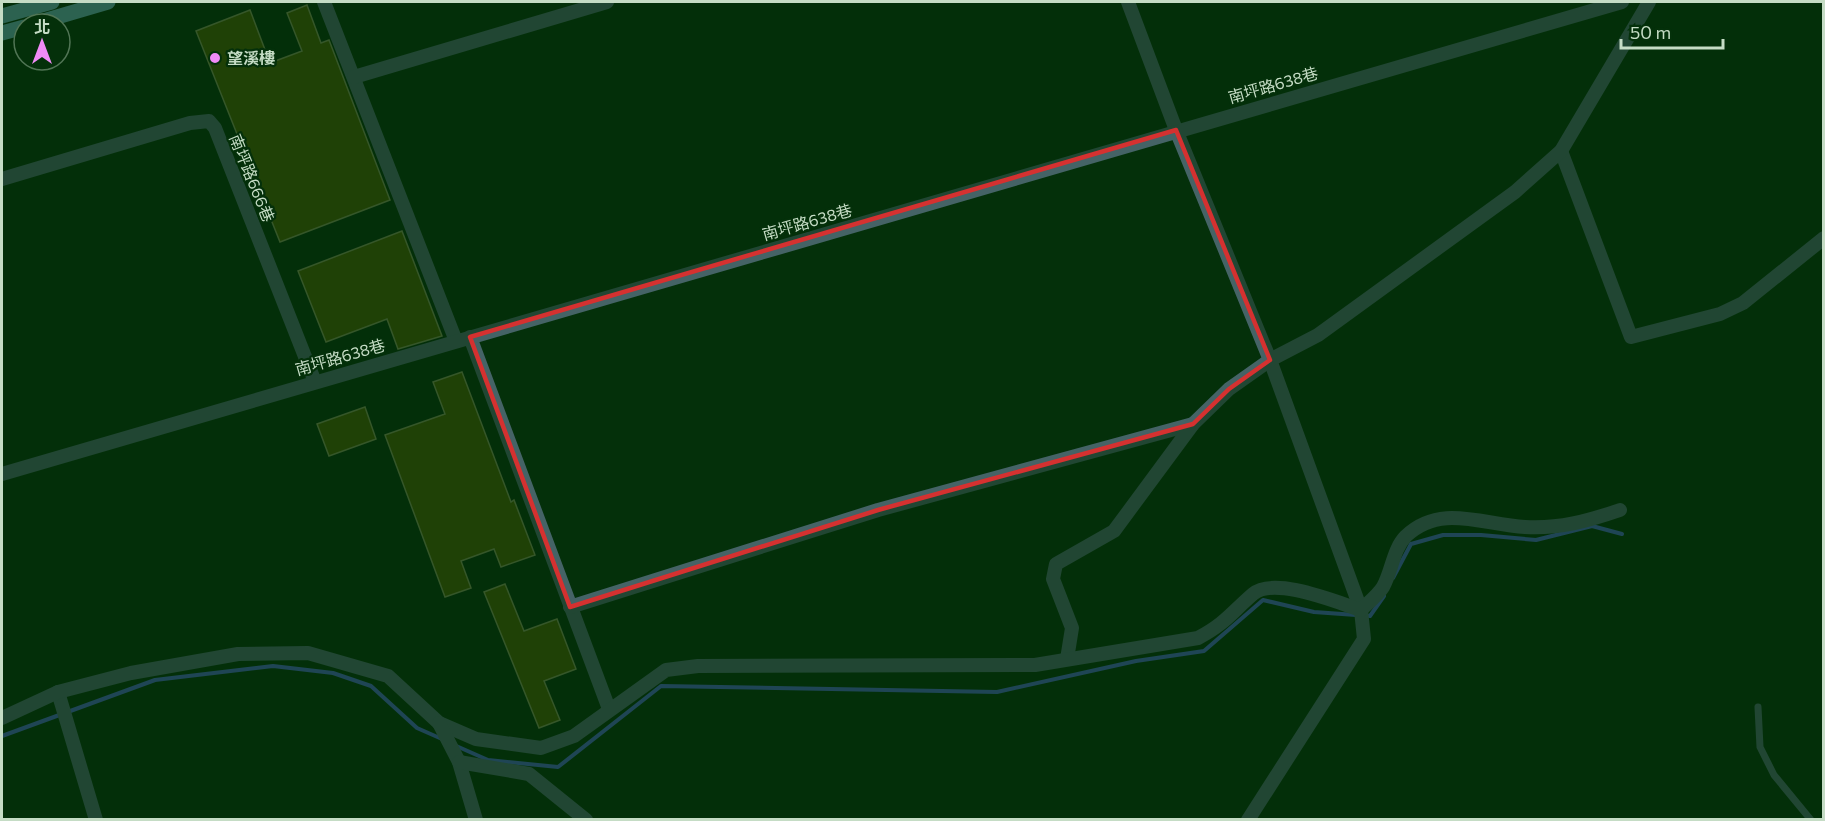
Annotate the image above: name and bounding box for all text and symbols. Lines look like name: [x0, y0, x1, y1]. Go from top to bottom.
north arrow: [12, 12, 72, 72]
scale bar: [1621, 12, 1723, 50]
text: 北: [34, 17, 50, 36]
text: 50 m: [1630, 21, 1671, 43]
place label: 望溪樓: [227, 48, 275, 67]
marker: 望溪樓: [208, 51, 222, 65]
street label: 南坪路638巷: [1226, 63, 1320, 106]
street label: 南坪路666巷: [226, 131, 279, 225]
street label: 南坪路638巷: [760, 200, 854, 243]
street label: 南坪路638巷: [293, 335, 387, 378]

